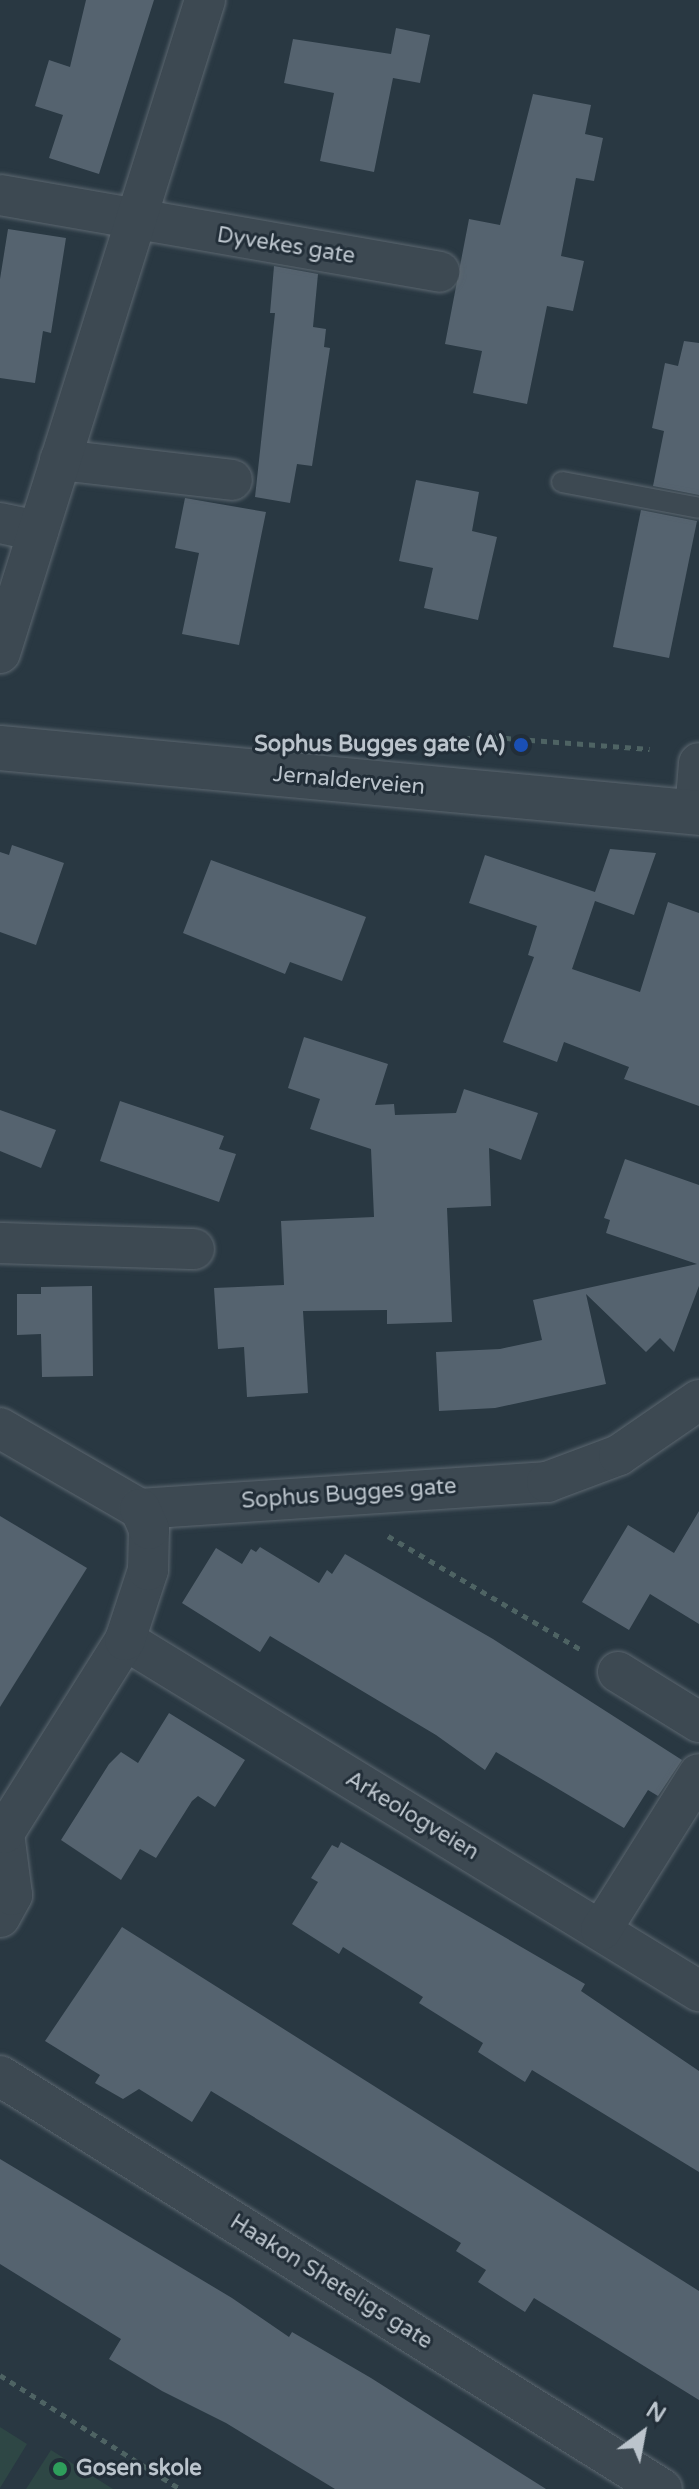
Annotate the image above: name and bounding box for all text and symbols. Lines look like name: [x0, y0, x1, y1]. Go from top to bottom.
street label: Dyvekes gate: [215, 222, 357, 270]
place label: Sophus Bugges gate (A): [254, 732, 505, 758]
marker: Sophus Bugges gate (A): [512, 736, 530, 754]
street label: Jernalderveien: [272, 761, 426, 801]
street label: Sophus Bugges gate: [241, 1473, 457, 1515]
street label: Arkeologveien: [341, 1766, 483, 1866]
street label: Haakon Sheteligs gate: [225, 2209, 437, 2355]
north arrow: [603, 2393, 683, 2473]
text: N: [641, 2397, 670, 2428]
place label: Gosen skole: [76, 2456, 202, 2482]
marker: Gosen skole: [51, 2460, 69, 2478]

